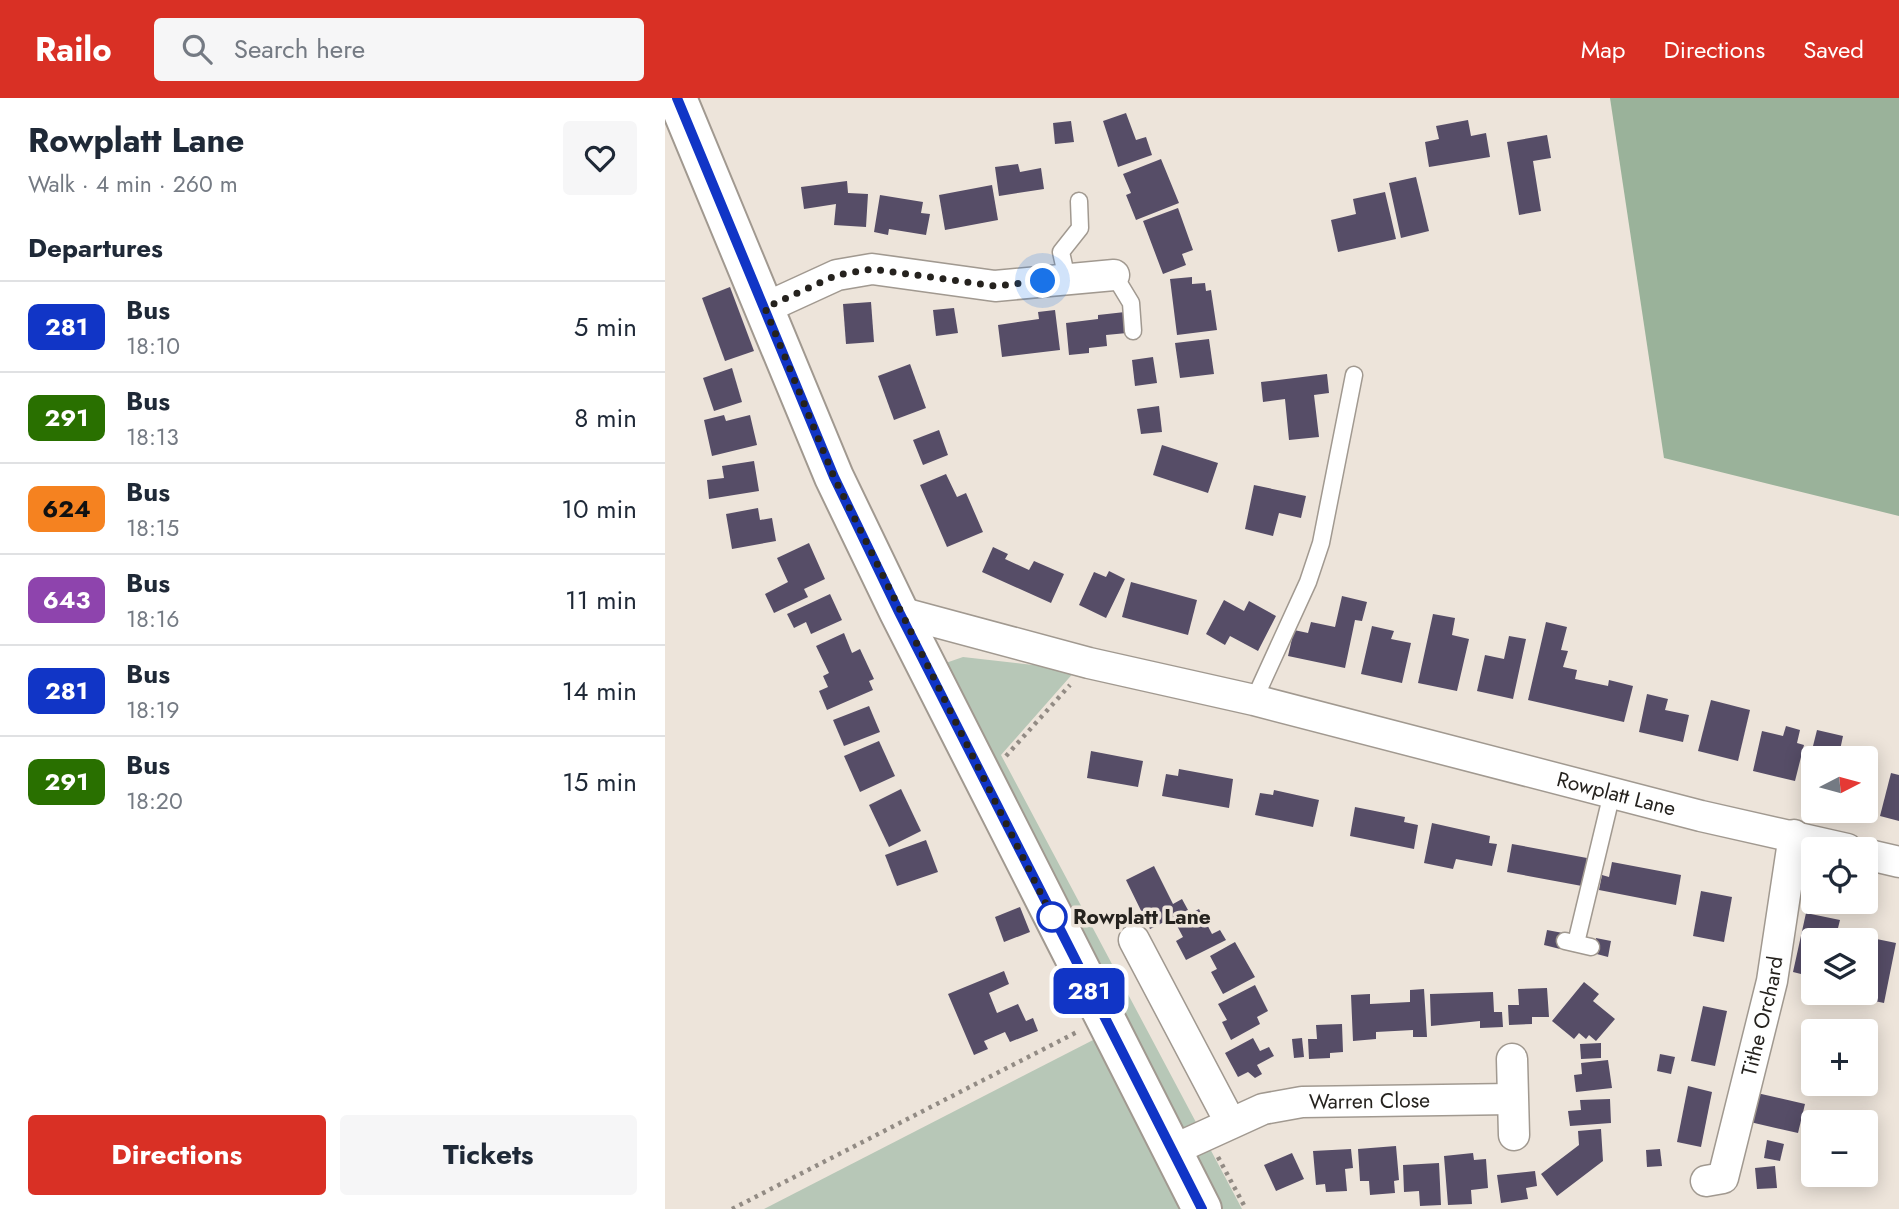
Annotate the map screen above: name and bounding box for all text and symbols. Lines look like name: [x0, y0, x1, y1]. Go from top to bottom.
search box: [154, 18, 644, 81]
text: Railo: [35, 26, 112, 73]
icon: search: [178, 30, 216, 68]
text: Search here: [234, 30, 365, 68]
text: Map: [1581, 32, 1626, 67]
text: Directions: [1664, 32, 1765, 67]
text: Saved: [1803, 32, 1864, 67]
text: Rowplatt Lane: [28, 117, 244, 164]
button: heart: [563, 121, 637, 195]
text: Walk · 4 min · 260 m: [28, 167, 238, 201]
text: Departures: [28, 229, 163, 267]
your location: [1025, 263, 1060, 298]
text: Bus: [126, 291, 170, 329]
text: 5 min: [574, 308, 637, 346]
text: 281: [45, 309, 88, 344]
text: 18:10: [126, 329, 180, 363]
text: Bus: [126, 382, 170, 420]
text: 8 min: [574, 399, 637, 437]
text: 291: [44, 400, 89, 435]
text: 18:13: [126, 420, 179, 454]
text: Bus: [126, 473, 170, 511]
text: 10 min: [561, 490, 637, 528]
text: 624: [42, 491, 91, 526]
text: 18:15: [126, 511, 179, 545]
text: Bus: [126, 564, 170, 602]
text: 11 min: [565, 581, 637, 619]
text: 643: [43, 582, 90, 617]
text: 18:16: [126, 602, 179, 636]
text: Bus: [126, 655, 170, 693]
text: 14 min: [562, 672, 637, 710]
text: 281: [45, 673, 88, 708]
text: 18:19: [126, 693, 179, 727]
text: Bus: [126, 746, 170, 784]
north arrow: [1801, 746, 1878, 822]
map controls: [1801, 746, 1878, 1187]
text: 15 min: [562, 763, 637, 801]
text: 291: [44, 764, 89, 799]
street label: Rowplatt Lane: [1553, 764, 1679, 824]
text: 18:20: [126, 784, 183, 818]
button: locate: [1801, 837, 1878, 914]
marker: Rowplatt Lane: [1037, 902, 1067, 932]
place label: Rowplatt Lane: [1073, 902, 1211, 932]
button: layers: [1801, 928, 1878, 1005]
street label: Tithe Orchard: [1734, 954, 1791, 1079]
line badge: 281: [1049, 968, 1129, 1014]
text: 281: [1067, 973, 1111, 1008]
button: +: [1801, 1019, 1878, 1096]
street label: Warren Close: [1309, 1085, 1430, 1117]
button: −: [1801, 1110, 1878, 1187]
button: Directions: [28, 1115, 326, 1195]
button: Tickets: [340, 1115, 637, 1195]

